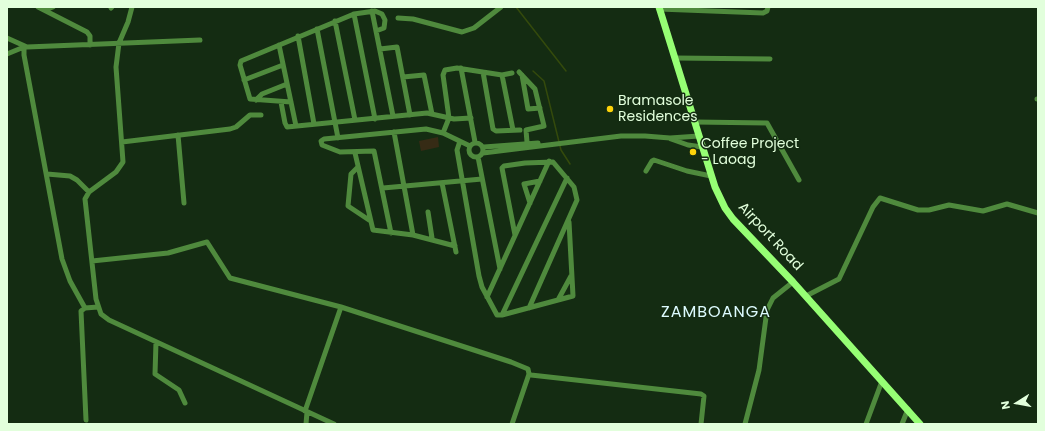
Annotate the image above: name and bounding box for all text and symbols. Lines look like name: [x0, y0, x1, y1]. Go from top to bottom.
place label: Bramasole Residences: [618, 93, 698, 126]
marker: Bramasole Residences: [605, 104, 615, 114]
place label: Coffee Project - Laoag: [701, 136, 799, 168]
marker: Coffee Project - Laoag: [688, 147, 698, 157]
street label: Airport Road: [734, 199, 806, 275]
district label: ZAMBOANGA: [661, 303, 771, 323]
north arrow: [997, 383, 1037, 423]
text: N: [997, 400, 1014, 411]

